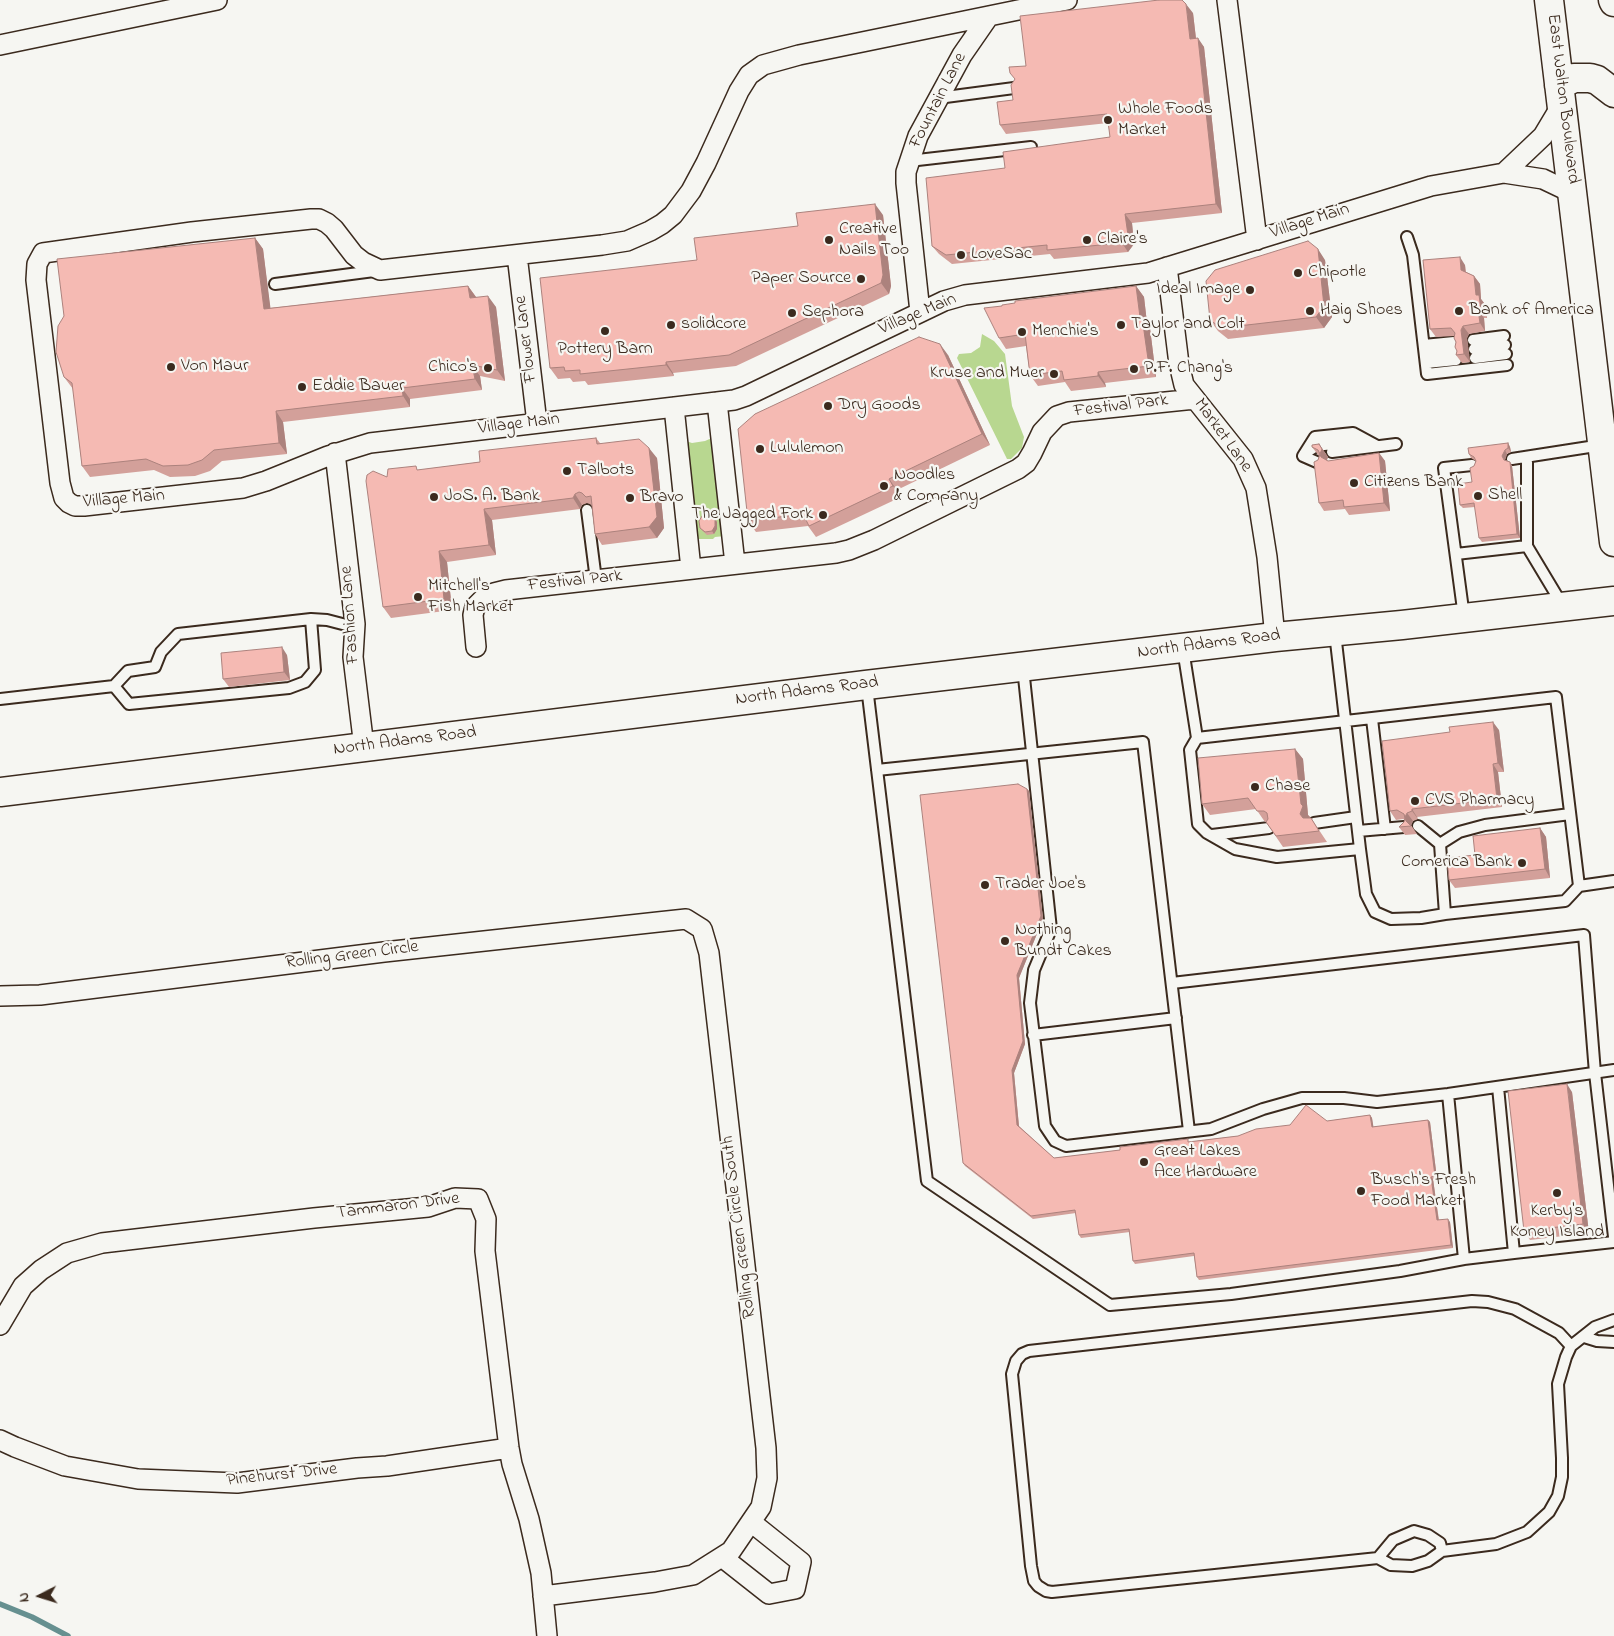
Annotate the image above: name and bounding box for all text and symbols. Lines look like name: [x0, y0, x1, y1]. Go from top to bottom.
street label: East Walton Boulevard: [1541, 13, 1583, 185]
street label: Fountain Lane: [906, 50, 972, 152]
place label: Whole Foods Market: [1118, 99, 1213, 142]
marker: Whole Foods Market: [1102, 114, 1114, 126]
street label: Village Main: [1268, 199, 1352, 245]
place label: Creative Nails Too: [839, 219, 909, 262]
place label: Claire's: [1097, 229, 1148, 251]
marker: Creative Nails Too: [823, 234, 835, 246]
marker: Claire's: [1081, 234, 1093, 246]
place label: LoveSac: [971, 244, 1032, 266]
marker: LoveSac: [955, 249, 967, 261]
place label: Chipotle: [1308, 262, 1366, 284]
marker: Chipotle: [1292, 267, 1304, 279]
place label: Paper Source: [751, 268, 851, 290]
marker: Paper Source: [855, 273, 867, 285]
place label: Ideal Image: [1156, 279, 1240, 301]
marker: Ideal Image: [1244, 284, 1256, 296]
street label: Village Main: [876, 289, 960, 341]
street label: Flower Lane: [511, 294, 543, 384]
place label: Haig Shoes: [1320, 300, 1403, 322]
place label: Bank of America: [1469, 300, 1594, 322]
place label: Sephora: [802, 302, 864, 324]
marker: Haig Shoes: [1304, 305, 1316, 317]
marker: Bank of America: [1453, 305, 1465, 317]
marker: Sephora: [786, 307, 798, 319]
place label: solidcore: [681, 314, 746, 336]
place label: Taylor and Colt: [1131, 314, 1244, 336]
marker: solidcore: [665, 319, 677, 331]
marker: Taylor and Colt: [1115, 319, 1127, 331]
place label: Menchie's: [1032, 321, 1099, 343]
marker: Pottery Barn: [599, 325, 611, 337]
marker: Menchie's: [1016, 326, 1028, 338]
place label: Pottery Barn: [557, 339, 653, 361]
place label: Von Maur: [181, 356, 249, 378]
place label: Chico's: [428, 357, 478, 379]
place label: P.F. Chang's: [1144, 358, 1233, 380]
marker: Von Maur: [165, 361, 177, 373]
marker: Chico's: [482, 362, 494, 374]
place label: Kruse and Muer: [930, 363, 1044, 385]
marker: P.F. Chang's: [1128, 363, 1140, 375]
marker: Kruse and Muer: [1048, 368, 1060, 380]
place label: Eddie Bauer: [312, 376, 405, 398]
marker: Eddie Bauer: [296, 381, 308, 393]
street label: Festival Park: [1073, 390, 1169, 424]
place label: Dry Goods: [838, 395, 921, 417]
street label: Market Lane: [1188, 395, 1256, 477]
marker: Dry Goods: [822, 400, 834, 412]
street label: Village Main: [477, 409, 561, 441]
place label: Lululemon: [770, 438, 843, 460]
marker: Lululemon: [754, 443, 766, 455]
place label: Talbots: [577, 460, 634, 482]
marker: Talbots: [561, 465, 573, 477]
place label: Noodles & Company: [894, 465, 978, 508]
place label: Citizens Bank: [1364, 472, 1463, 494]
marker: Citizens Bank: [1348, 477, 1360, 489]
marker: Noodles & Company: [878, 480, 890, 492]
place label: Shell: [1488, 485, 1522, 507]
street label: Village Main: [82, 486, 166, 514]
place label: JoS. A. Bank: [444, 486, 540, 508]
place label: Bravo: [640, 487, 684, 509]
marker: Shell: [1472, 490, 1484, 502]
marker: JoS. A. Bank: [428, 491, 440, 503]
marker: Bravo: [624, 492, 636, 504]
place label: The Jagged Fork: [691, 504, 813, 526]
marker: The Jagged Fork: [817, 509, 829, 521]
street label: Fashion Lane: [337, 565, 365, 665]
street label: Festival Park: [527, 566, 623, 598]
place label: Mitchell's Fish Market: [428, 576, 513, 618]
marker: Mitchell's Fish Market: [412, 591, 424, 603]
street label: North Adams Road: [1136, 626, 1282, 664]
street label: North Adams Road: [734, 673, 880, 711]
street label: North Adams Road: [332, 723, 478, 761]
place label: Chase: [1265, 776, 1310, 798]
marker: Chase: [1249, 781, 1261, 793]
place label: CVS Pharmacy: [1425, 790, 1534, 812]
marker: CVS Pharmacy: [1409, 795, 1421, 807]
place label: Comerica Bank: [1401, 852, 1512, 874]
marker: Comerica Bank: [1516, 857, 1528, 869]
place label: Trader Joe's: [995, 874, 1086, 896]
marker: Trader Joe's: [979, 879, 991, 891]
place label: Nothing Bundt Cakes: [1015, 920, 1112, 962]
marker: Nothing Bundt Cakes: [999, 935, 1011, 947]
street label: Rolling Green Circle: [284, 937, 420, 975]
street label: Rolling Green Circle South: [718, 1134, 762, 1320]
place label: Great Lakes Ace Hardware: [1154, 1141, 1257, 1184]
marker: Great Lakes Ace Hardware: [1138, 1156, 1150, 1168]
place label: Busch's Fresh Food Market: [1371, 1170, 1476, 1212]
marker: Busch's Fresh Food Market: [1355, 1185, 1367, 1197]
marker: Kerby's Koney Island: [1551, 1187, 1563, 1199]
street label: Tammaron Drive: [335, 1189, 461, 1225]
place label: Kerby's Koney Island: [1510, 1201, 1604, 1244]
street label: Pinehurst Drive: [226, 1459, 338, 1493]
north arrow: [15, 1571, 65, 1621]
text: N: [14, 1592, 35, 1603]

